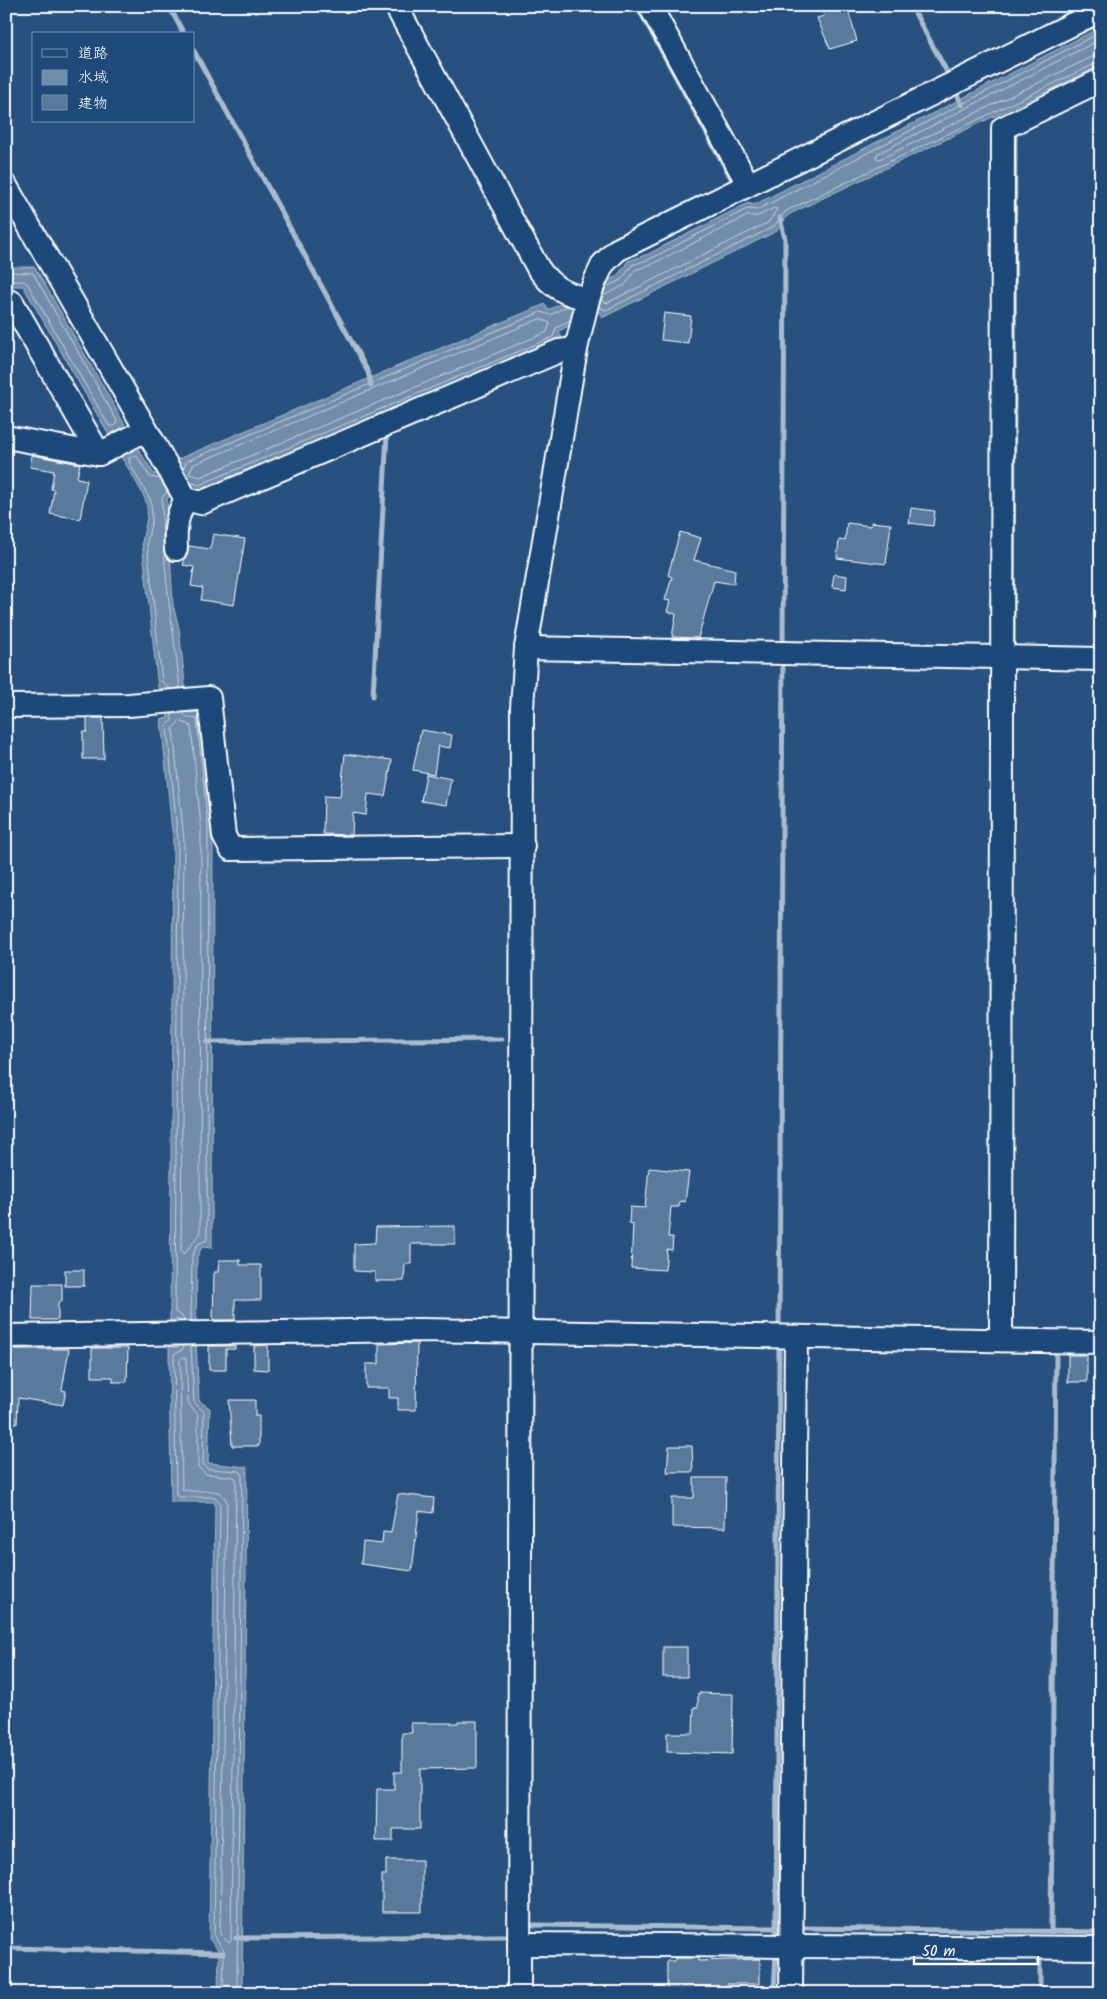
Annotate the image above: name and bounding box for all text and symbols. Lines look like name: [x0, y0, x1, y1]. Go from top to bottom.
legend: [32, 32, 195, 122]
text: 道路: [78, 42, 108, 66]
text: 水域: [78, 66, 108, 90]
text: 建物: [78, 92, 108, 116]
scale bar: [914, 1934, 1038, 1966]
text: 50 m: [922, 1940, 956, 1964]

